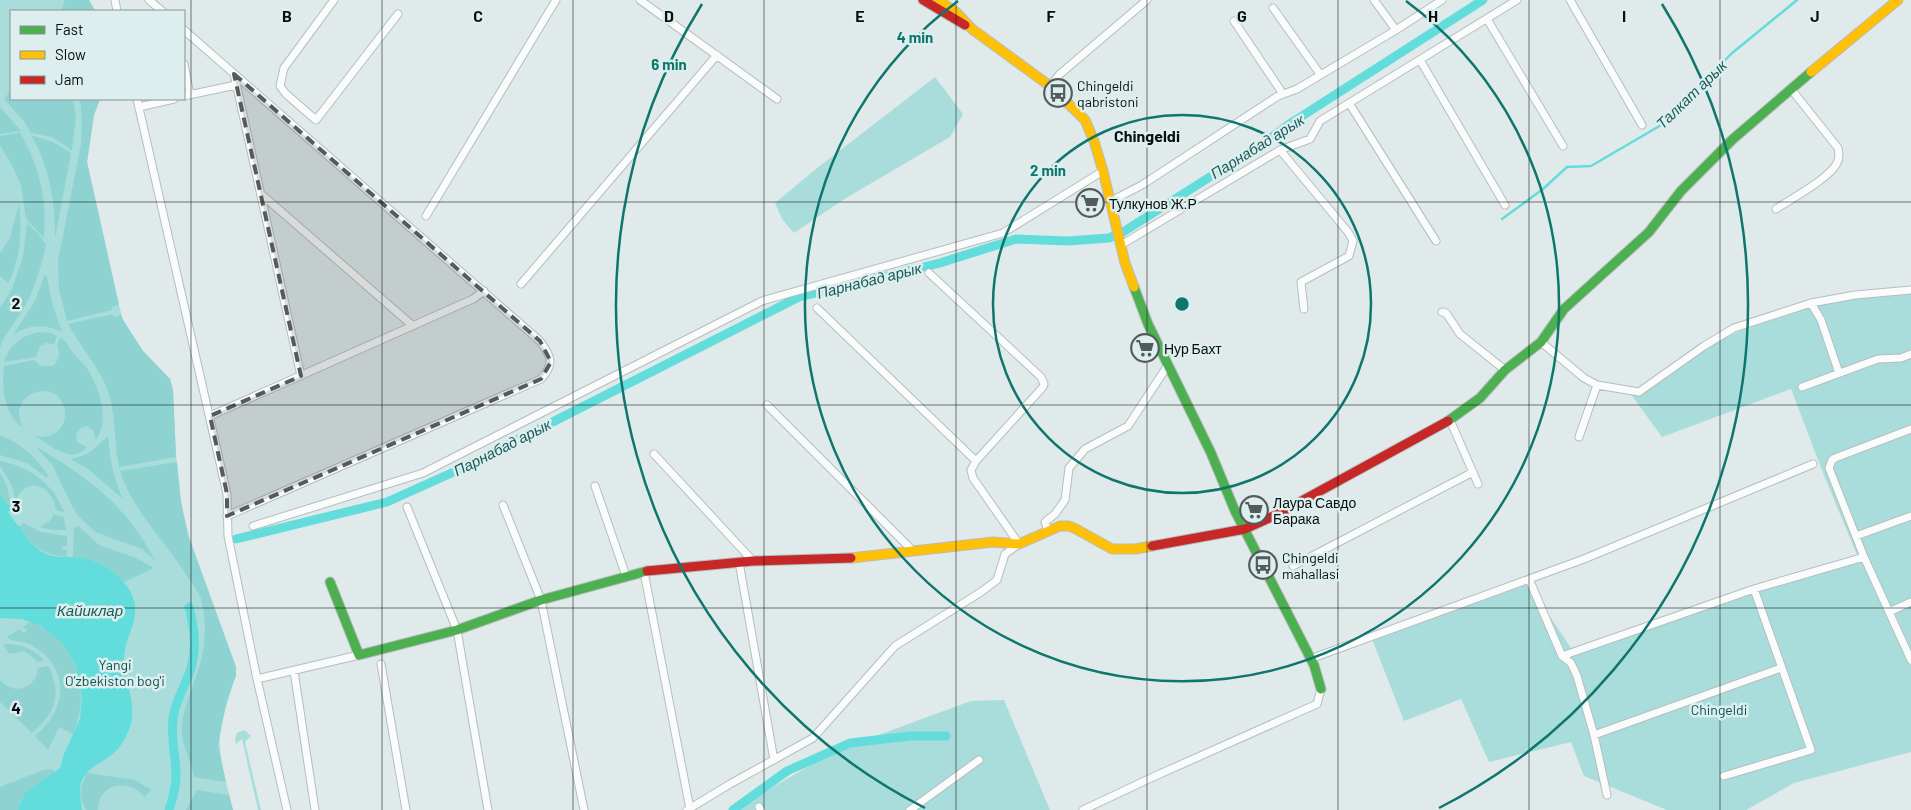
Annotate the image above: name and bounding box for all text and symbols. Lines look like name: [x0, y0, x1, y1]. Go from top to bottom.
text: B: [282, 6, 292, 25]
text: C: [473, 6, 483, 25]
text: D: [664, 6, 674, 25]
text: E: [855, 6, 865, 25]
text: F: [1047, 6, 1056, 25]
text: G: [1237, 6, 1247, 25]
text: H: [1428, 6, 1438, 25]
text: I: [1622, 6, 1626, 25]
text: J: [1810, 6, 1820, 25]
legend: [10, 10, 185, 100]
text: Fast: [55, 20, 83, 38]
text: 4 min: [897, 28, 933, 46]
text: Slow: [55, 45, 86, 63]
text: 6 min: [651, 55, 687, 73]
water label: Талкат арык: [1652, 55, 1731, 132]
text: Jam: [55, 70, 84, 88]
place label: Chingeldi qabristoni: [1077, 77, 1139, 110]
bus stop icon: Chingeldi qabristoni: [1043, 78, 1073, 108]
water label: Парнабад арык: [1207, 110, 1308, 182]
district label: Chingeldi: [1114, 126, 1180, 145]
text: 2 min: [1030, 161, 1066, 179]
supermarket icon: Тулкунов Ж.Р: [1075, 188, 1105, 218]
place label: Тулкунов Ж.Р: [1109, 195, 1197, 212]
water label: Парнабад арык: [815, 258, 924, 302]
text: 2: [12, 293, 21, 312]
centre of rings: [1173, 295, 1191, 313]
supermarket icon: Нур Бахт: [1130, 333, 1160, 363]
place label: Нур Бахт: [1164, 340, 1222, 357]
water label: Парнабад арык: [450, 414, 555, 479]
place label: Лаура Савдо Барака: [1273, 494, 1357, 527]
supermarket icon: Лаура Савдо Барака: [1239, 495, 1269, 525]
text: 3: [12, 496, 20, 515]
place label: Chingeldi mahallasi: [1282, 549, 1339, 582]
bus stop icon: Chingeldi mahallasi: [1248, 550, 1278, 580]
water label: Кайиклар: [57, 601, 123, 619]
park label: Yangi O'zbekiston bog'i: [65, 656, 165, 689]
text: 4: [11, 698, 21, 717]
park label: Chingeldi: [1691, 701, 1747, 718]

